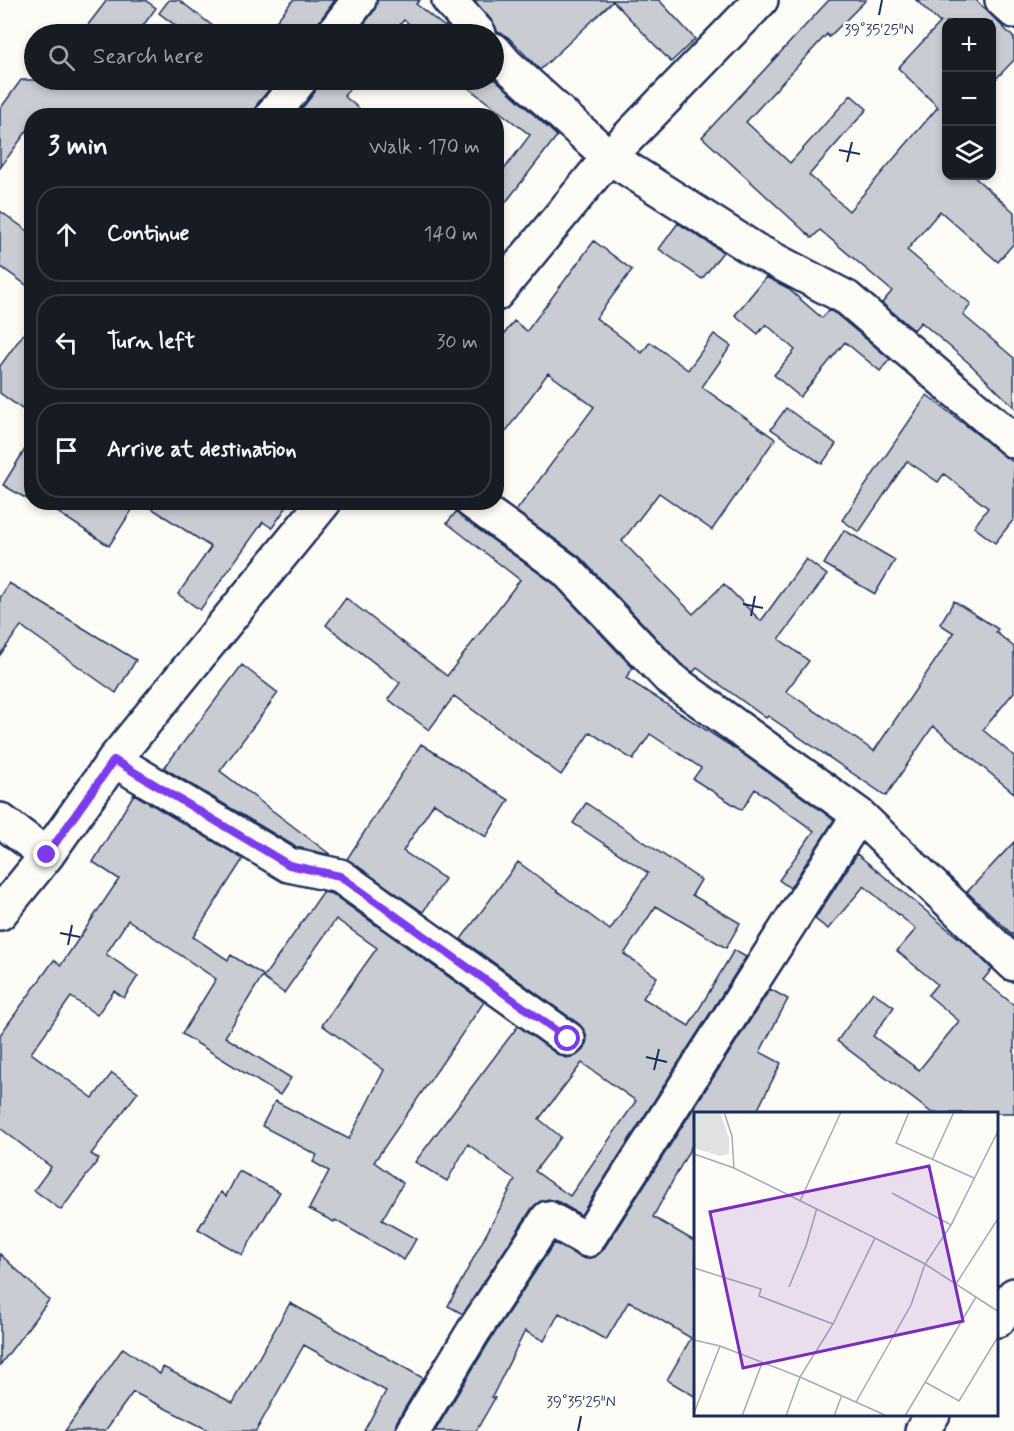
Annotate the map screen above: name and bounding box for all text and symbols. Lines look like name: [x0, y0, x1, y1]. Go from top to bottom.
map controls: [942, 18, 996, 180]
button: +: [942, 18, 996, 72]
text: 39°35'25"N: [844, 21, 914, 41]
search box: [24, 24, 504, 90]
icon: search: [45, 41, 78, 74]
text: Search here: [93, 43, 204, 71]
button: −: [942, 72, 996, 126]
button: layers: [942, 126, 996, 180]
text: 3 min: [48, 130, 108, 164]
text: Walk · 170 m: [369, 134, 480, 161]
icon: ahead: [50, 218, 83, 251]
text: Continue: [107, 220, 189, 248]
text: 140 m: [424, 221, 478, 248]
icon: left: [50, 326, 83, 359]
text: Turn left: [107, 328, 195, 356]
text: 30 m: [436, 329, 478, 356]
icon: arrive: [50, 434, 83, 467]
text: Arrive at destination: [107, 436, 297, 464]
route end: [33, 841, 59, 867]
route start: [554, 1025, 580, 1051]
inset map: [694, 1112, 999, 1416]
text: 39°35'25"N: [546, 1393, 616, 1413]

